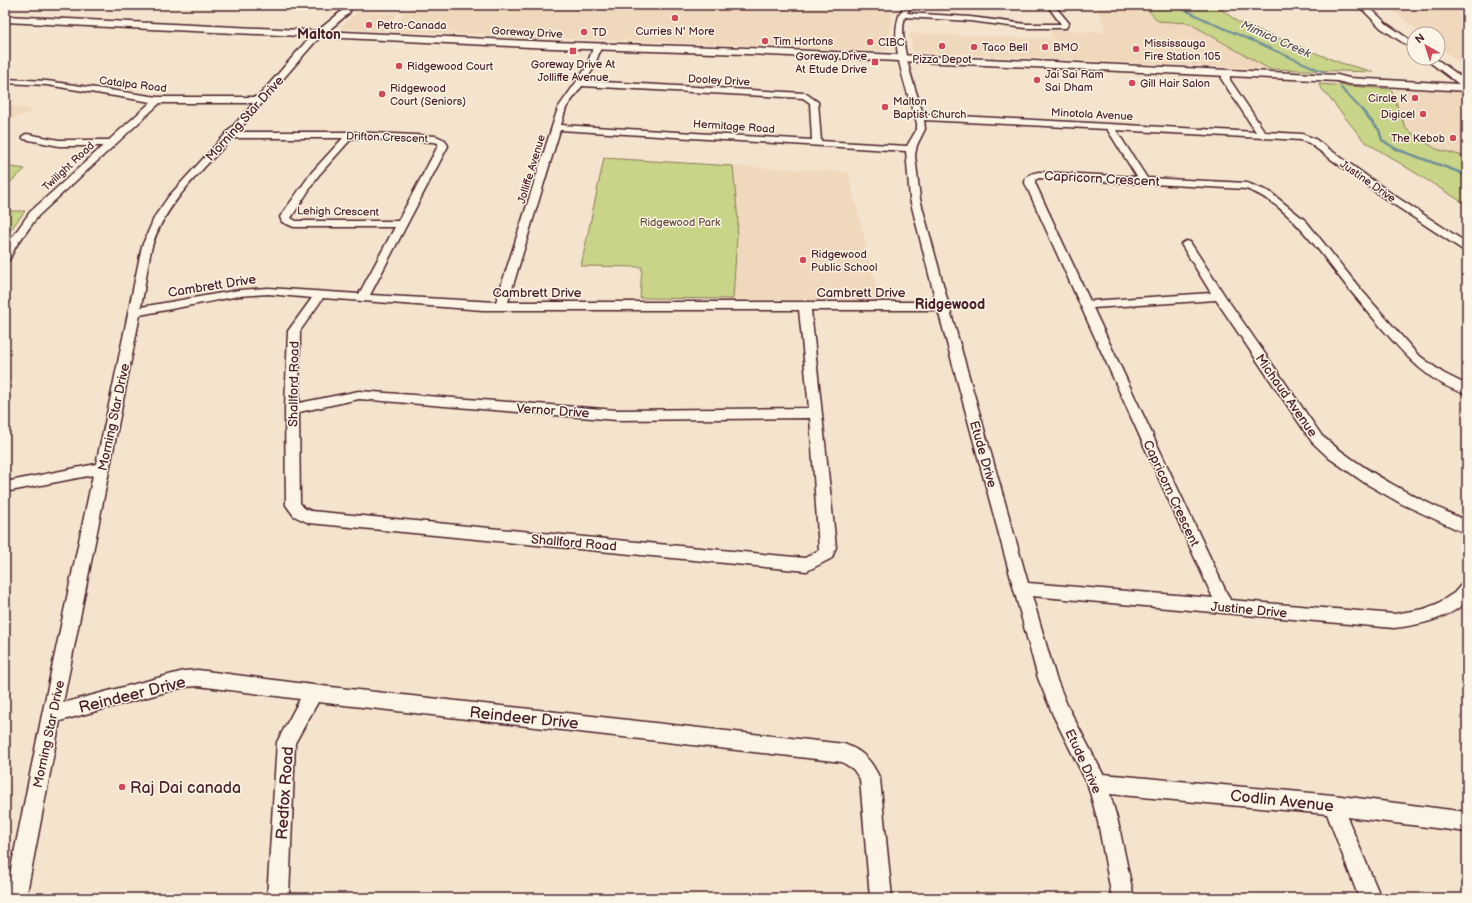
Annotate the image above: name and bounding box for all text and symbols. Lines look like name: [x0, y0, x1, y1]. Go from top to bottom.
marker: Curries N' More: [670, 13, 680, 23]
water label: Mimico Creek: [1239, 17, 1314, 62]
place label: Petro-Canada: [377, 19, 446, 32]
marker: Petro-Canada: [364, 20, 374, 30]
street label: Goreway Drive: [491, 24, 563, 41]
place label: Curries N' More: [635, 25, 715, 38]
district label: Malton: [297, 26, 341, 43]
place label: TD: [592, 26, 607, 39]
north arrow: [1406, 26, 1446, 66]
marker: TD: [579, 27, 589, 37]
text: N: [1413, 31, 1427, 46]
place label: Tim Hortons: [773, 35, 834, 48]
marker: Tim Hortons: [760, 36, 770, 46]
place label: CIBC: [878, 36, 905, 49]
marker: CIBC: [865, 37, 875, 47]
place label: Mississauga Fire Station 105: [1144, 37, 1220, 63]
marker: Pizza Depot: [937, 41, 947, 51]
place label: Taco Bell: [982, 41, 1028, 54]
place label: BMO: [1053, 41, 1078, 54]
marker: Taco Bell: [969, 42, 979, 52]
marker: BMO: [1040, 42, 1050, 52]
marker: Mississauga Fire Station 105: [1131, 44, 1141, 54]
marker: Goreway Drive At Jolliffe Avenue: [568, 46, 578, 56]
place label: Goreway Drive At Etude Drive: [796, 50, 867, 76]
place label: Pizza Depot: [912, 53, 972, 66]
marker: Goreway Drive At Etude Drive: [870, 57, 880, 67]
place label: Goreway Drive At Jolliffe Avenue: [531, 58, 616, 84]
place label: Ridgewood Court: [407, 60, 494, 73]
marker: Ridgewood Court: [394, 61, 404, 71]
place label: Jai Sai Ram Sai Dham: [1045, 68, 1104, 94]
street label: Morning Star Drive: [202, 72, 287, 165]
street label: Dooley Drive: [688, 72, 751, 89]
street label: Catalpa Road: [98, 74, 167, 95]
marker: Jai Sai Ram Sai Dham: [1032, 75, 1042, 85]
place label: Gill Hair Salon: [1140, 77, 1210, 90]
marker: Gill Hair Salon: [1127, 78, 1137, 88]
place label: Ridgewood Court (Seniors): [390, 82, 466, 108]
marker: Ridgewood Court (Seniors): [377, 89, 387, 99]
place label: Circle K: [1368, 92, 1408, 105]
marker: Circle K: [1410, 93, 1420, 103]
place label: Malton Baptist Church: [893, 95, 966, 121]
marker: Malton Baptist Church: [880, 102, 890, 112]
street label: Minotola Avenue: [1051, 106, 1134, 123]
place label: Digicel: [1381, 108, 1415, 121]
marker: Digicel: [1418, 109, 1428, 119]
street label: Hermitage Road: [693, 117, 775, 136]
street label: Drifton Crescent: [346, 130, 429, 145]
place label: The Kebob: [1391, 132, 1445, 145]
street label: Jolliffe Avenue: [515, 133, 548, 205]
marker: The Kebob: [1448, 133, 1458, 143]
street label: Twilight Road: [40, 139, 97, 194]
street label: Justine Drive: [1337, 157, 1398, 206]
street label: Capricorn Crescent: [1044, 168, 1160, 190]
street label: Lehigh Crescent: [297, 204, 380, 219]
park label: Ridgewood Park: [640, 216, 721, 229]
place label: Ridgewood Public School: [811, 248, 877, 274]
marker: Ridgewood Public School: [798, 255, 808, 265]
street label: Cambrett Drive: [167, 271, 258, 301]
street label: Cambrett Drive: [493, 285, 582, 301]
street label: Cambrett Drive: [817, 285, 906, 301]
district label: Ridgewood: [915, 296, 985, 313]
street label: Shallford Road: [285, 341, 303, 427]
street label: Michaud Avenue: [1252, 351, 1321, 440]
street label: Morning Star Drive: [95, 362, 133, 472]
street label: Vernor Drive: [516, 400, 590, 422]
street label: Etude Drive: [966, 419, 1000, 490]
street label: Capricorn Crescent: [1139, 438, 1203, 549]
street label: Shallford Road: [530, 531, 617, 555]
street label: Justine Drive: [1210, 599, 1288, 621]
street label: Reindeer Drive: [77, 673, 188, 718]
street label: Morning Star Drive: [30, 679, 68, 789]
street label: Reindeer Drive: [468, 703, 580, 734]
street label: Etude Drive: [1061, 727, 1105, 796]
street label: Redfox Road: [273, 746, 298, 840]
place label: Raj Dai canada: [130, 779, 241, 798]
marker: Raj Dai canada: [117, 782, 127, 792]
street label: Codlin Avenue: [1229, 787, 1335, 816]

